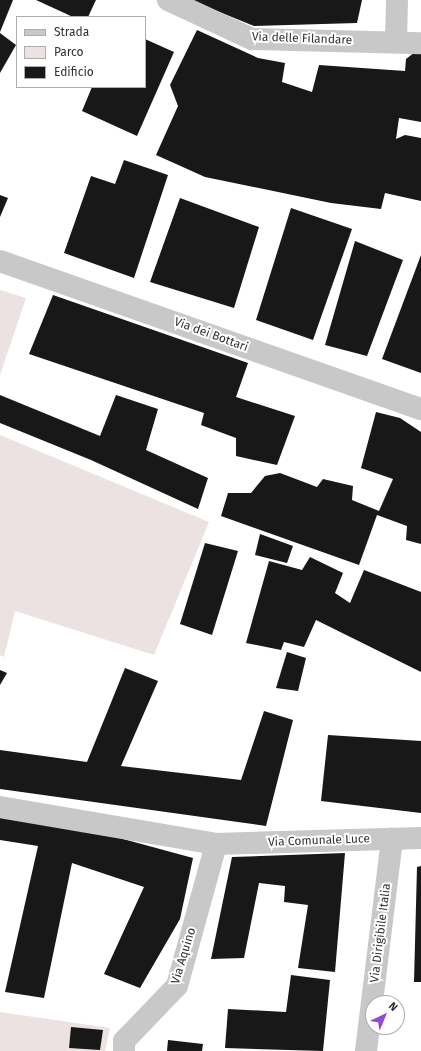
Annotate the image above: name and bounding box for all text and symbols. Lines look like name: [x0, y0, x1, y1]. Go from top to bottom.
legend: [16, 16, 146, 88]
text: Strada: [54, 25, 89, 39]
street label: Via delle Filandare: [251, 30, 353, 48]
text: Parco: [54, 45, 84, 59]
text: Edificio: [54, 65, 94, 79]
street label: Via dei Bottari: [172, 315, 250, 355]
street label: Via Comunale Luce: [268, 832, 370, 850]
street label: Via Dirigibile Italia: [368, 883, 394, 983]
street label: Via Aquino: [169, 926, 199, 986]
north arrow: [365, 995, 405, 1035]
text: N: [386, 1000, 400, 1014]

